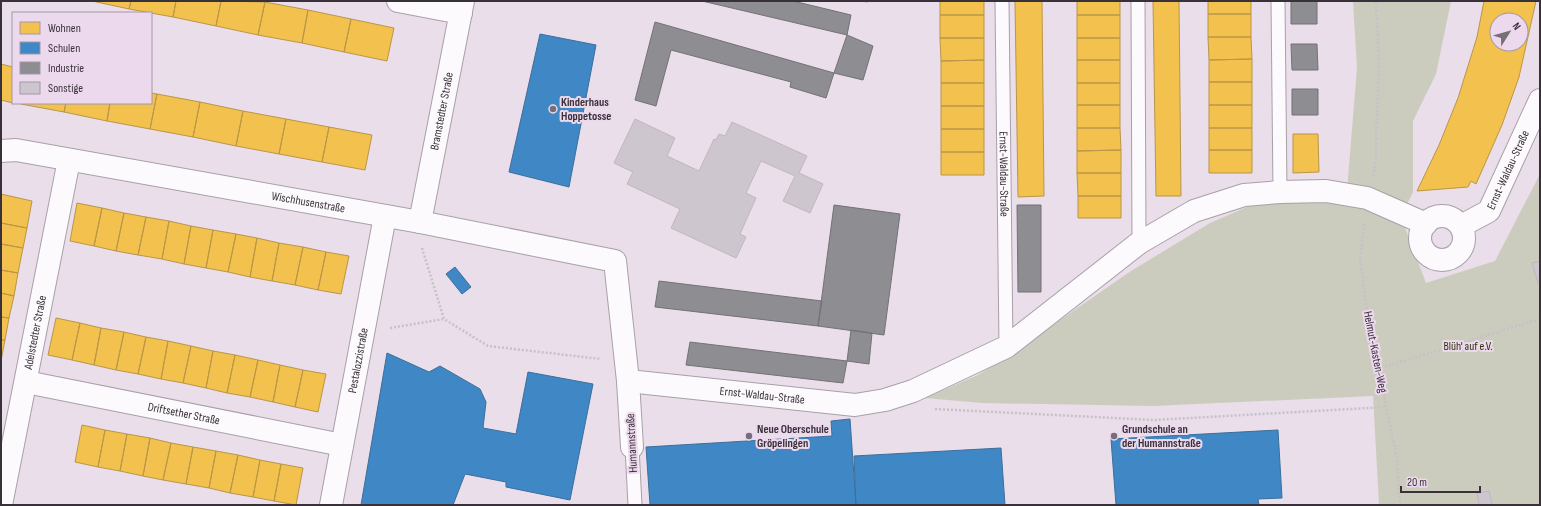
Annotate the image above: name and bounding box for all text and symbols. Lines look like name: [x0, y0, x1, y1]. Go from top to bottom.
legend: [12, 12, 152, 104]
north arrow: [1489, 12, 1529, 52]
text: N: [1510, 20, 1524, 33]
text: Wohnen: [48, 21, 81, 36]
text: Schulen: [48, 41, 80, 56]
text: Industrie: [48, 61, 84, 76]
street label: Bramstedter Straße: [427, 71, 457, 151]
text: Sonstige: [48, 81, 83, 96]
place label: Kinderhaus Hoppetosse: [561, 95, 612, 124]
marker: Kinderhaus Hoppetosse: [548, 104, 558, 114]
street label: Ernst-Waldau-Straße: [1483, 128, 1533, 212]
street label: Ernst-Waldau-Straße: [996, 131, 1012, 217]
street label: Wischhusenstraße: [270, 188, 347, 216]
street label: Adelstedter Straße: [20, 294, 50, 372]
street label: Helmut-Kasten-Weg: [1360, 310, 1390, 394]
street label: Pestalozzistraße: [345, 326, 371, 394]
park label: Blüh' auf e.V.: [1444, 339, 1492, 354]
street label: Ernst-Waldau-Straße: [719, 383, 806, 407]
street label: Driftsether Straße: [146, 399, 221, 428]
street label: Humannstraße: [623, 413, 641, 473]
place label: Neue Oberschule Gröpelingen: [757, 422, 829, 451]
place label: Grundschule an der Humannstraße: [1122, 422, 1201, 451]
marker: Neue Oberschule Gröpelingen: [744, 431, 754, 441]
marker: Grundschule an der Humannstraße: [1109, 431, 1119, 441]
scale bar: [1401, 468, 1480, 494]
text: 20 m: [1407, 475, 1427, 490]

